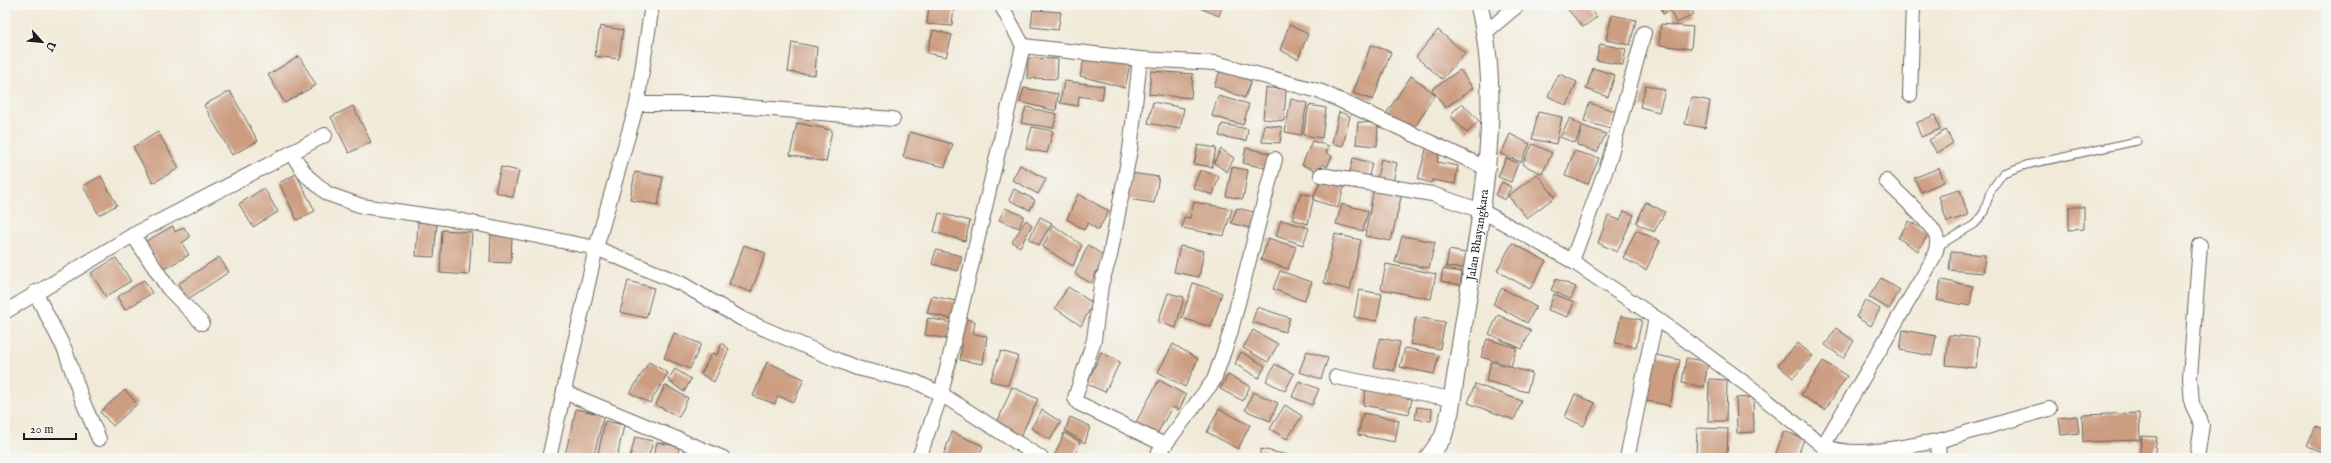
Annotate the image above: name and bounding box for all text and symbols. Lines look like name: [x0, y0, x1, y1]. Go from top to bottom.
north arrow: [22, 22, 62, 62]
text: U: [41, 38, 59, 54]
street label: Jalan Bhayangkara: [1463, 188, 1492, 284]
scale bar: [24, 415, 76, 441]
text: 20 m: [30, 422, 53, 437]

